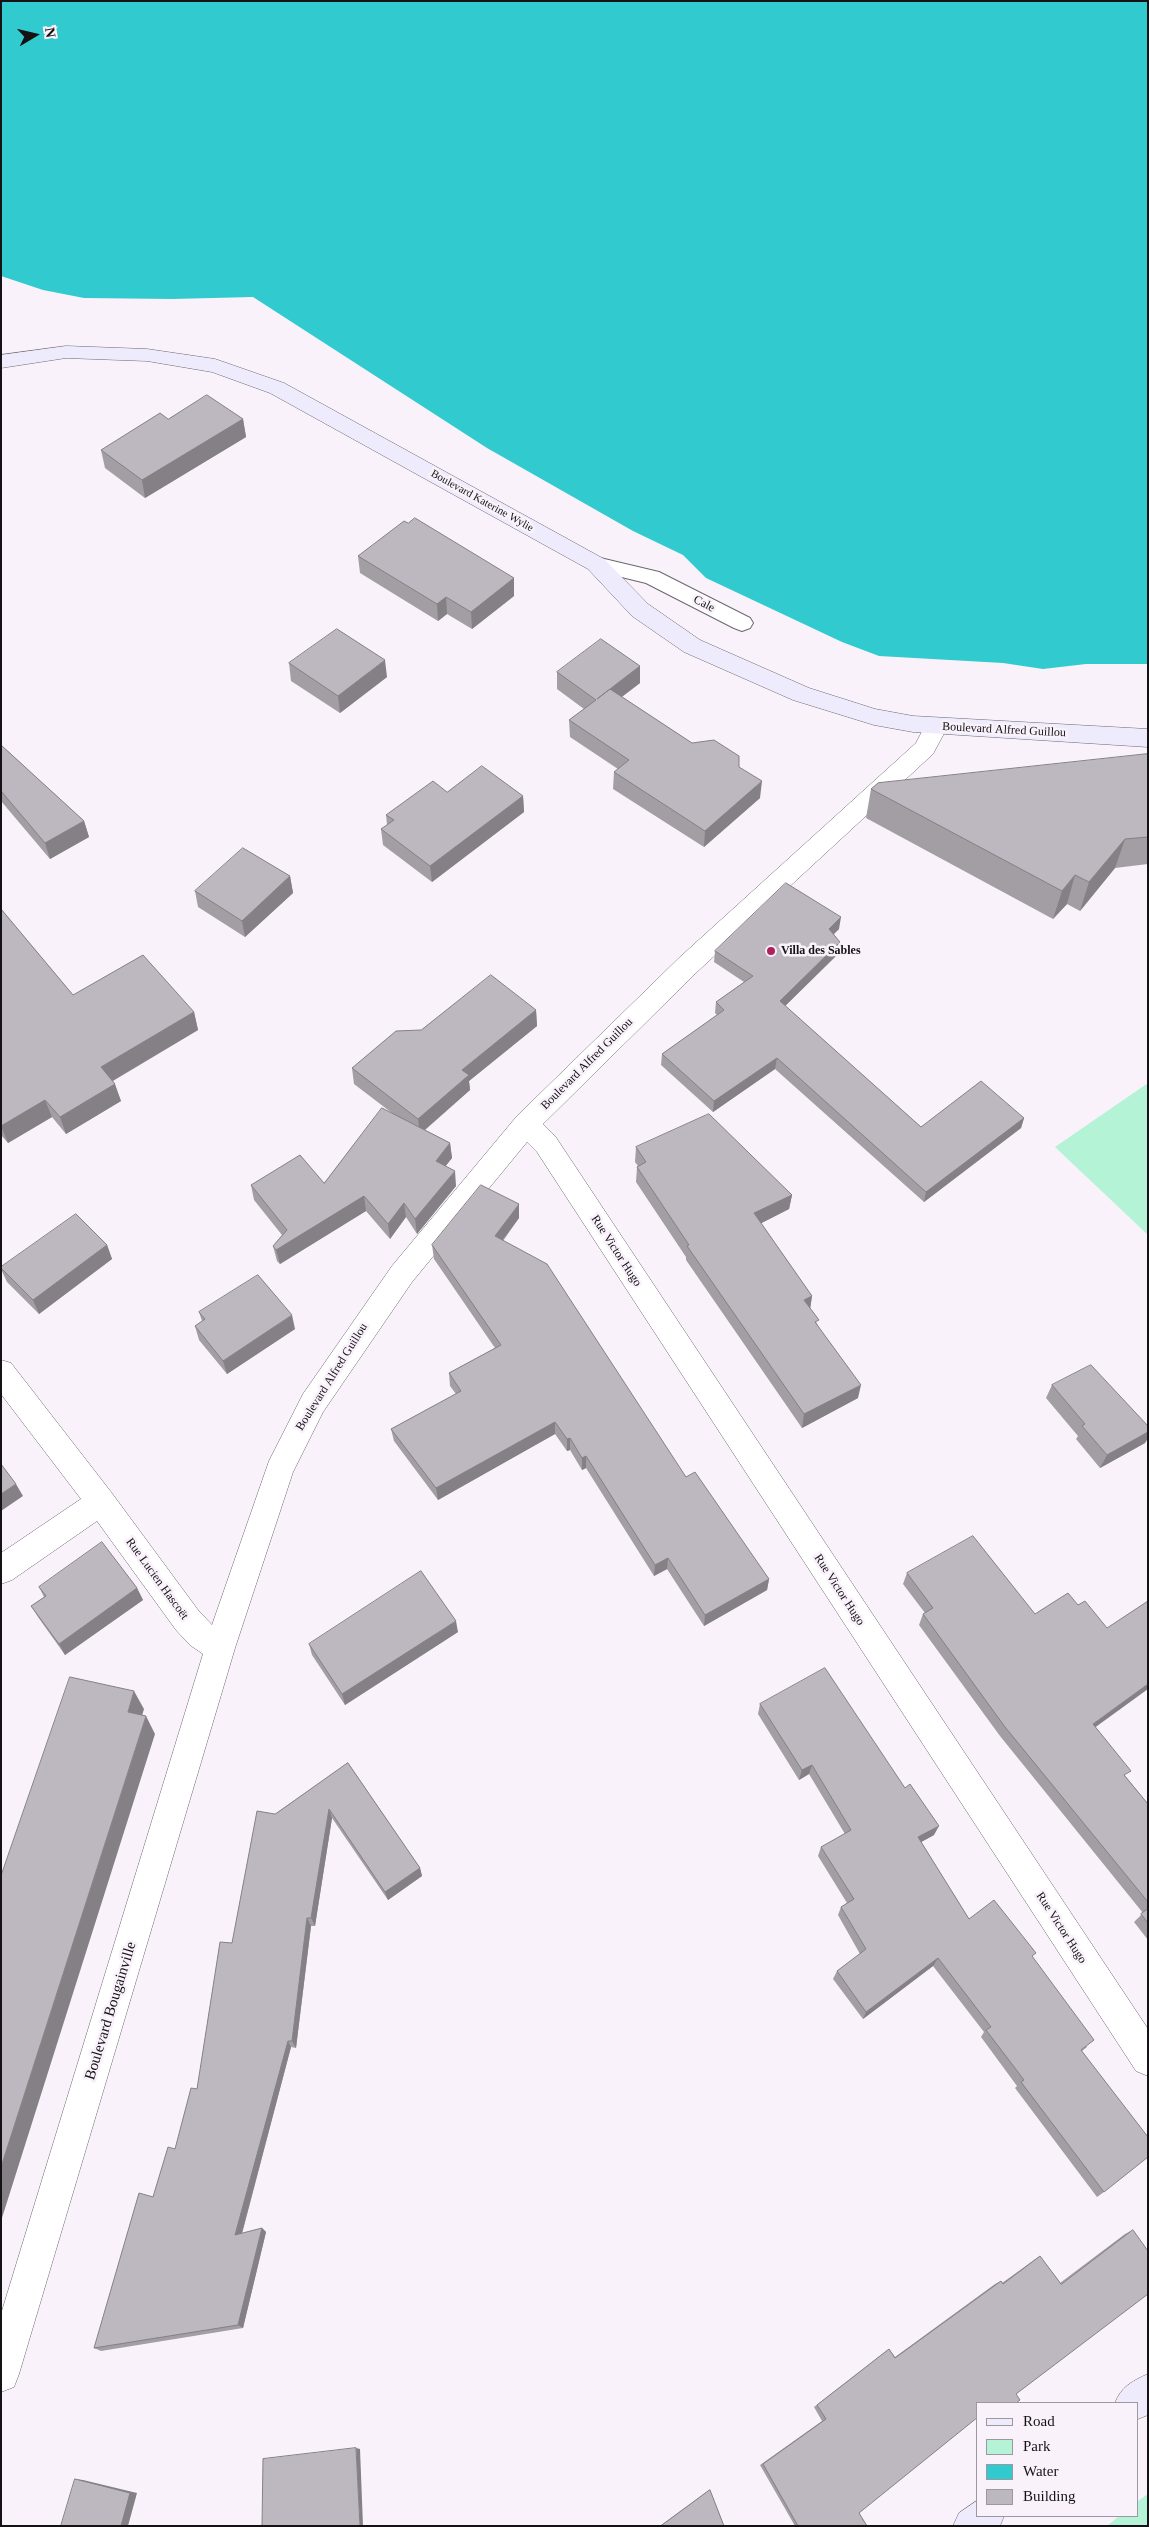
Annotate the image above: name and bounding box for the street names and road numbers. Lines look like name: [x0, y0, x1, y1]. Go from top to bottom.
street label: Boulevard Katerine Wylie: [428, 467, 536, 535]
street label: Cale: [691, 593, 717, 615]
street label: Boulevard Alfred Guillou: [942, 720, 1066, 740]
street label: Boulevard Alfred Guillou: [538, 1015, 636, 1113]
street label: Rue Victor Hugo: [588, 1213, 644, 1289]
street label: Boulevard Alfred Guillou: [293, 1321, 371, 1433]
street label: Rue Lucien Hascoët: [123, 1535, 191, 1623]
street label: Rue Victor Hugo: [811, 1552, 867, 1628]
street label: Rue Victor Hugo: [1033, 1890, 1089, 1966]
street label: Boulevard Bougainville: [81, 1940, 141, 2082]

